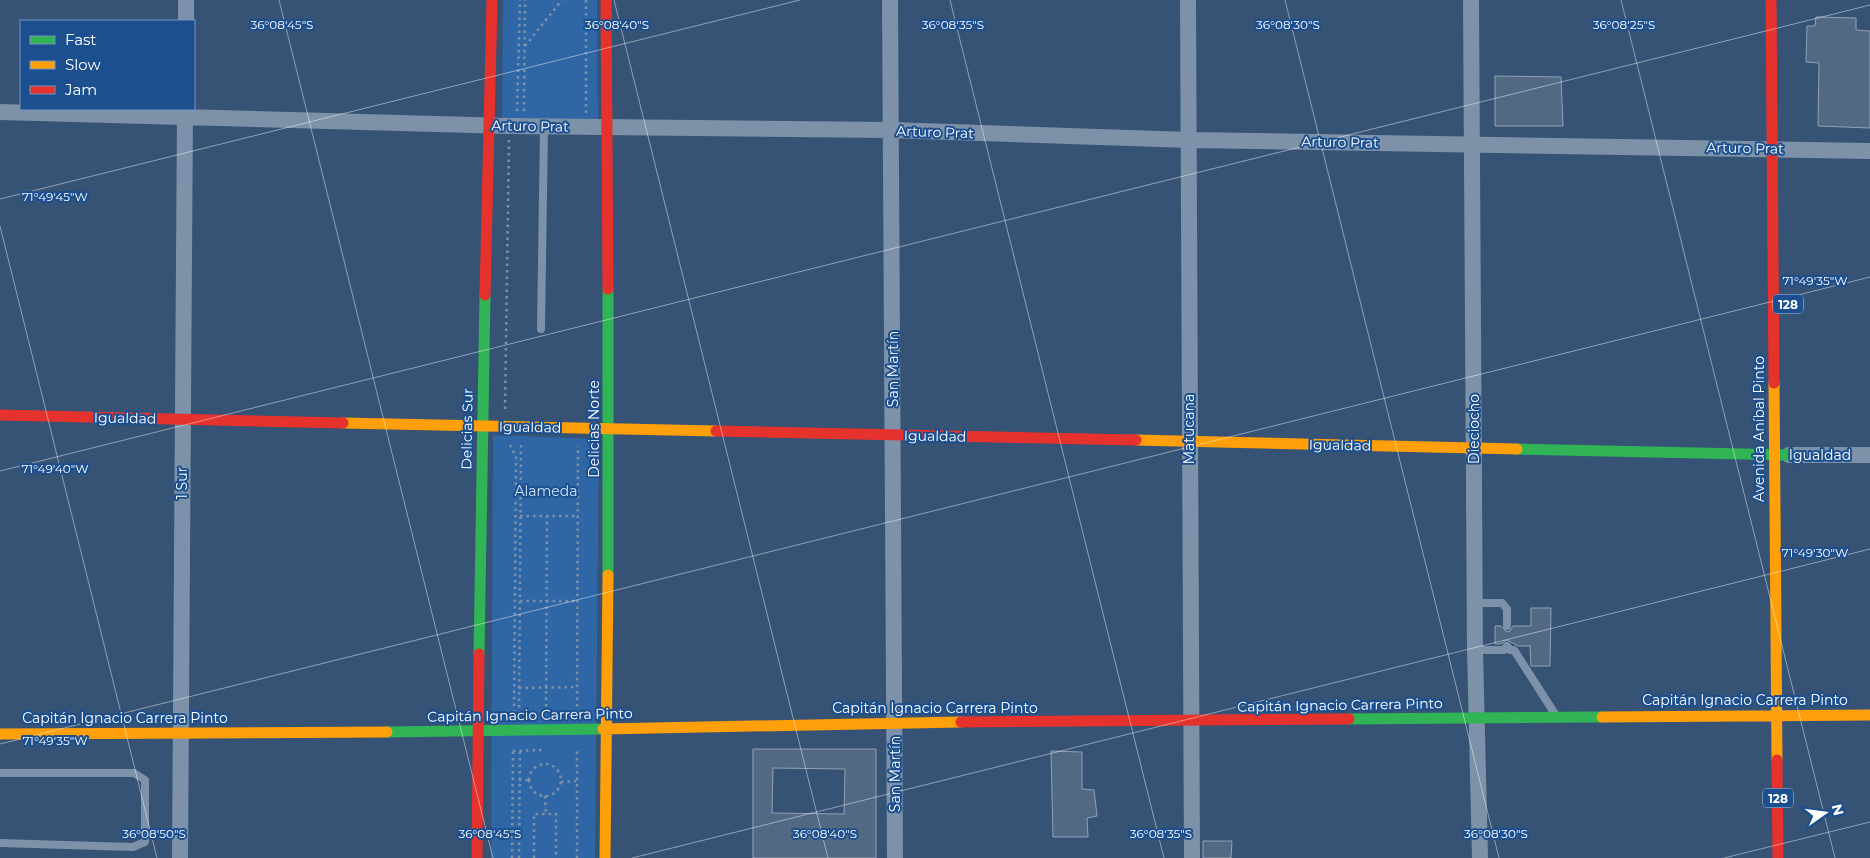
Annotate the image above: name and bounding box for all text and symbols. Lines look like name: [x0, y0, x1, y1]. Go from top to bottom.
text: 36°08'45"S: [250, 17, 314, 32]
text: 36°08'40"S: [585, 17, 649, 32]
text: 36°08'35"S: [922, 17, 984, 32]
text: 36°08'30"S: [1256, 17, 1320, 32]
text: 36°08'25"S: [1593, 17, 1655, 32]
legend: [20, 20, 195, 110]
text: Fast: [65, 30, 96, 49]
text: Slow: [65, 55, 101, 74]
text: Jam: [64, 80, 97, 99]
street label: Arturo Prat: [491, 116, 569, 136]
street label: Arturo Prat: [896, 122, 974, 142]
street label: Arturo Prat: [1301, 132, 1379, 152]
street label: Arturo Prat: [1706, 138, 1784, 158]
text: 71°49'45"W: [22, 189, 88, 204]
text: 71°49'35"W: [1782, 273, 1848, 288]
road number: 128: [1773, 294, 1803, 314]
street label: San Martín: [884, 331, 902, 407]
street label: Avenida Aníbal Pinto: [1750, 356, 1768, 502]
street label: Delicias Norte: [585, 380, 603, 478]
street label: Delicias Sur: [457, 388, 477, 470]
street label: Matucana: [1180, 394, 1198, 464]
street label: Dieciocho: [1465, 394, 1483, 464]
street label: Igualdad: [94, 408, 156, 428]
street label: Igualdad: [499, 417, 561, 437]
street label: Igualdad: [904, 426, 966, 446]
street label: Igualdad: [1309, 435, 1371, 455]
street label: Igualdad: [1789, 446, 1851, 464]
text: 71°49'40"W: [21, 461, 89, 476]
street label: 1 Sur: [173, 466, 191, 499]
park label: Alameda: [514, 482, 578, 500]
text: 71°49'30"W: [1782, 545, 1848, 560]
street label: Capitán Ignacio Carrera Pinto: [1642, 691, 1848, 709]
street label: Capitán Ignacio Carrera Pinto: [1237, 694, 1443, 716]
street label: Capitán Ignacio Carrera Pinto: [832, 699, 1038, 717]
street label: Capitán Ignacio Carrera Pinto: [427, 704, 633, 726]
street label: Capitán Ignacio Carrera Pinto: [22, 709, 228, 727]
text: 71°49'35"W: [22, 733, 88, 748]
street label: San Martín: [886, 736, 904, 812]
road number: 128: [1763, 788, 1793, 808]
north arrow: [1800, 788, 1850, 838]
text: N: [1828, 802, 1848, 818]
text: 36°08'50"S: [122, 826, 186, 841]
text: 36°08'45"S: [458, 826, 522, 841]
text: 36°08'40"S: [793, 826, 857, 841]
text: 36°08'35"S: [1130, 826, 1192, 841]
text: 36°08'30"S: [1464, 826, 1528, 841]

